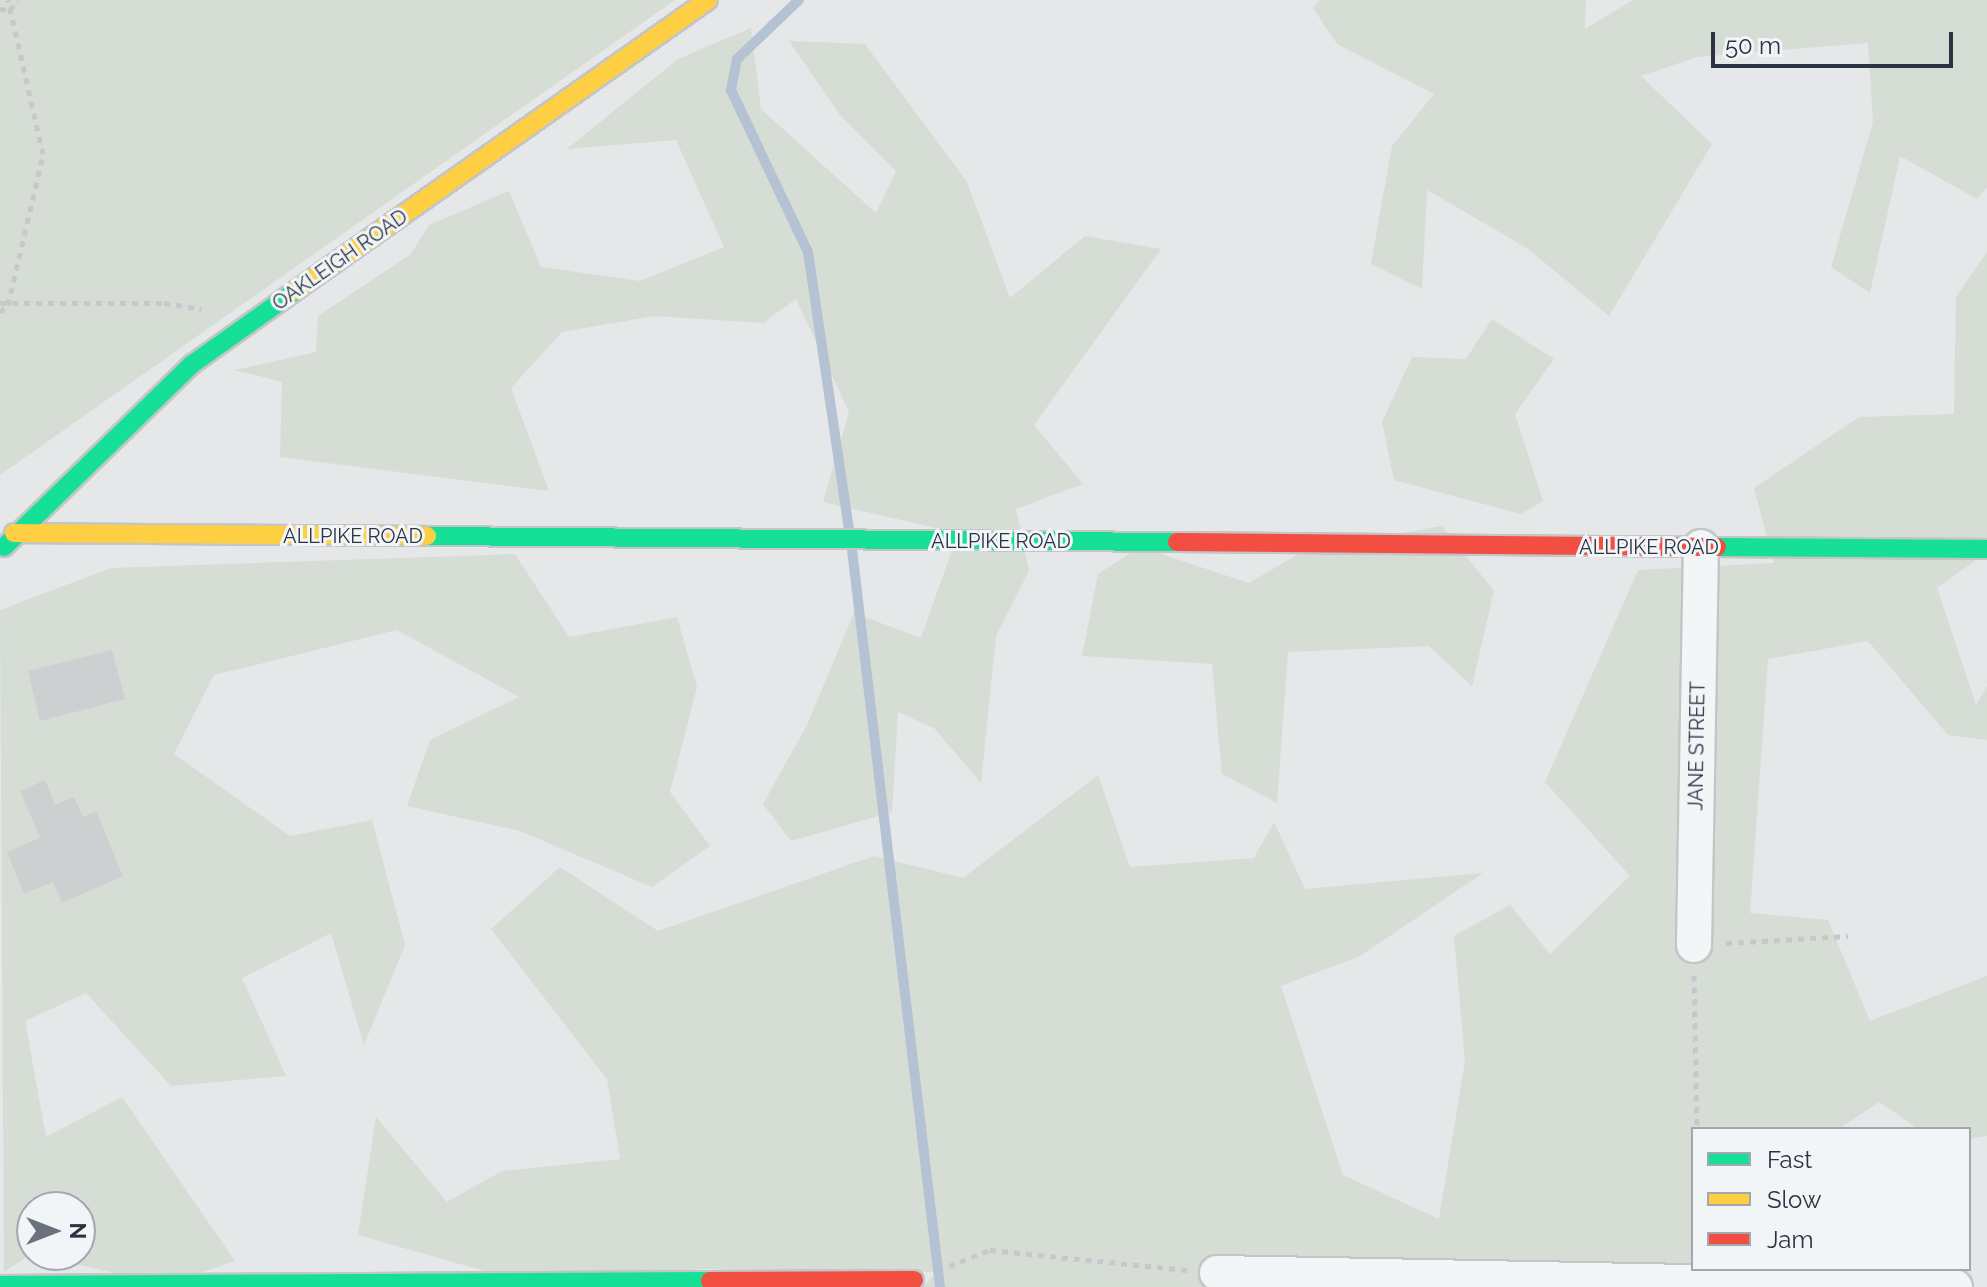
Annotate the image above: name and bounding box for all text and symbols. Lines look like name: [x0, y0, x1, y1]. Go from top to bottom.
scale bar: [1715, 16, 1957, 66]
text: 50 m: [1725, 31, 1781, 60]
street label: OAKLEIGH ROAD: [268, 204, 412, 316]
street label: ALLPIKE ROAD: [283, 524, 423, 548]
street label: ALLPIKE ROAD: [931, 529, 1071, 553]
street label: ALLPIKE ROAD: [1579, 535, 1719, 559]
street label: JANE STREET: [1684, 681, 1710, 811]
legend: [1691, 1127, 1971, 1271]
text: Fast: [1767, 1145, 1812, 1174]
text: Slow: [1767, 1185, 1821, 1214]
north arrow: [16, 1191, 96, 1271]
text: N: [65, 1223, 91, 1239]
text: Jam: [1767, 1225, 1813, 1254]

